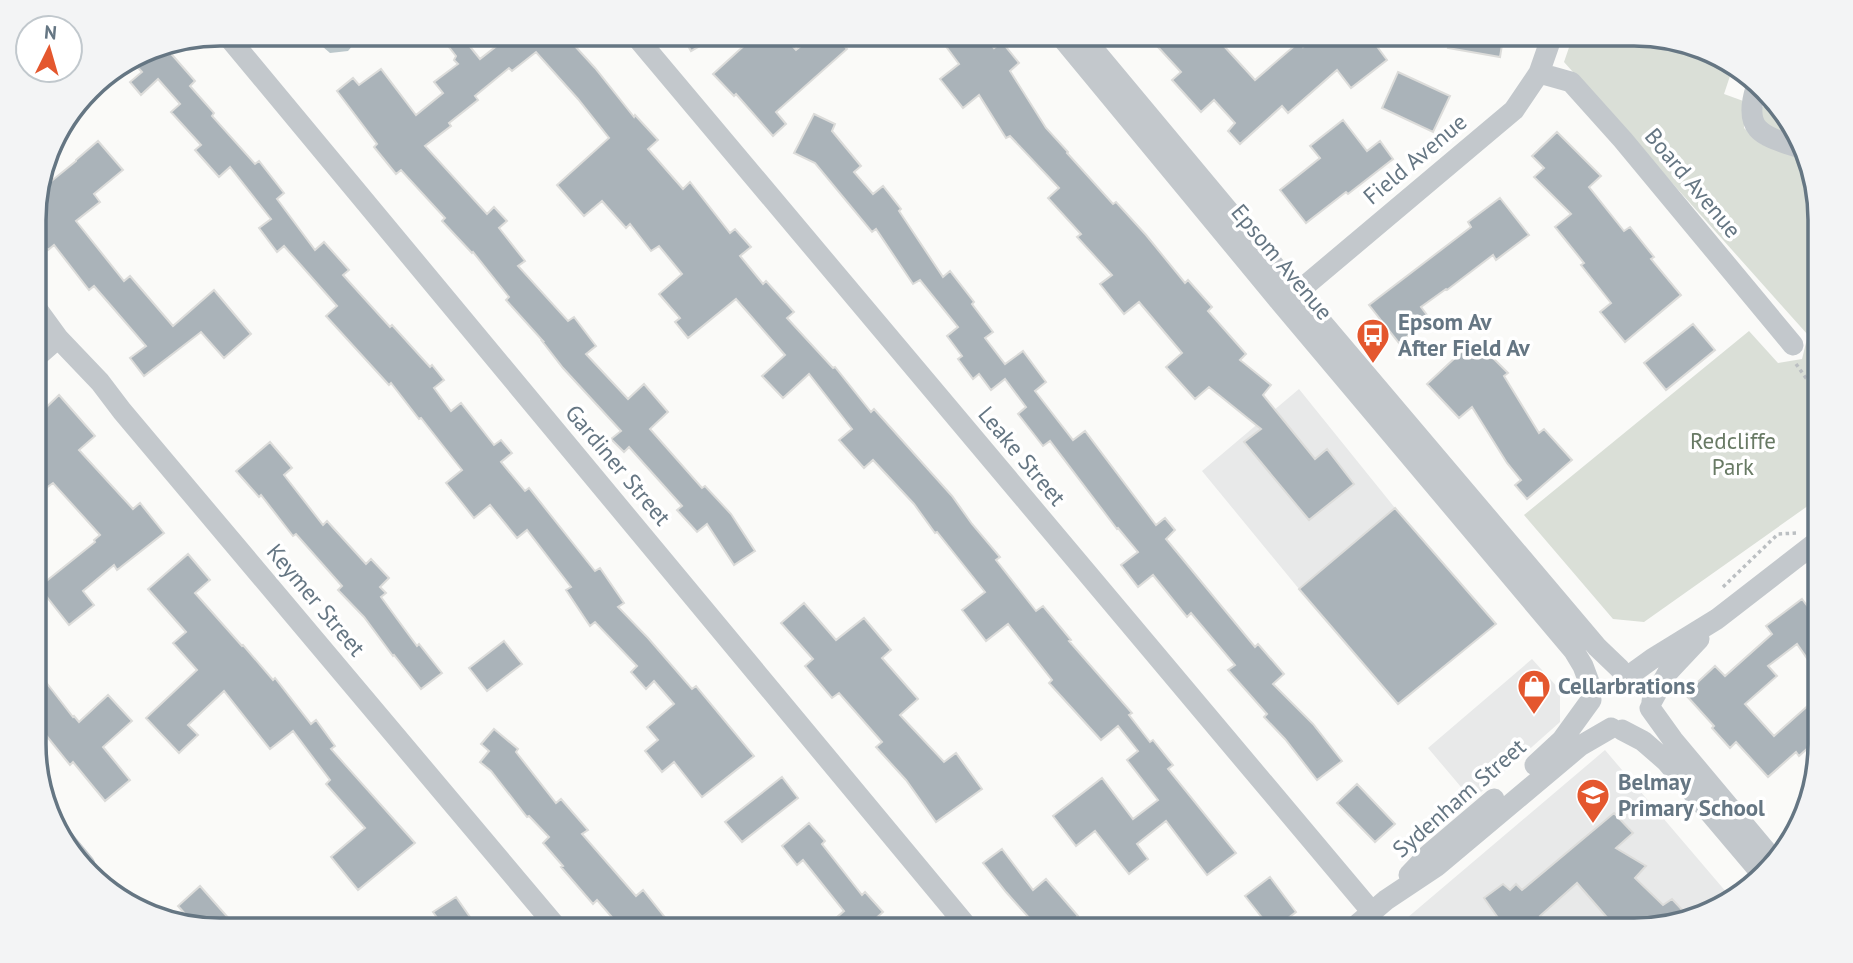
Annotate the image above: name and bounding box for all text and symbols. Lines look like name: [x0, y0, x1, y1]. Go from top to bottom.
north arrow: [14, 14, 84, 84]
text: N: [43, 20, 58, 45]
street label: Field Avenue: [1357, 107, 1472, 210]
street label: Board Avenue: [1639, 122, 1748, 244]
street label: Epsom Avenue: [1225, 198, 1339, 326]
place label: Epsom Av After Field Av: [1398, 307, 1531, 362]
bus stop icon: Epsom Av After Field Av: [1354, 316, 1392, 365]
street label: Gardiner Street: [559, 398, 677, 531]
street label: Leake Street: [972, 400, 1072, 511]
park label: Redcliffe Park: [1690, 426, 1776, 481]
street label: Keymer Street: [261, 538, 372, 662]
shop icon: Cellarbrations: [1515, 667, 1553, 716]
place label: Cellarbrations: [1558, 671, 1696, 700]
street label: Sydenham Street: [1386, 732, 1531, 863]
place label: Belmay Primary School: [1618, 767, 1765, 822]
school or university icon: Belmay Primary School: [1574, 776, 1612, 825]

